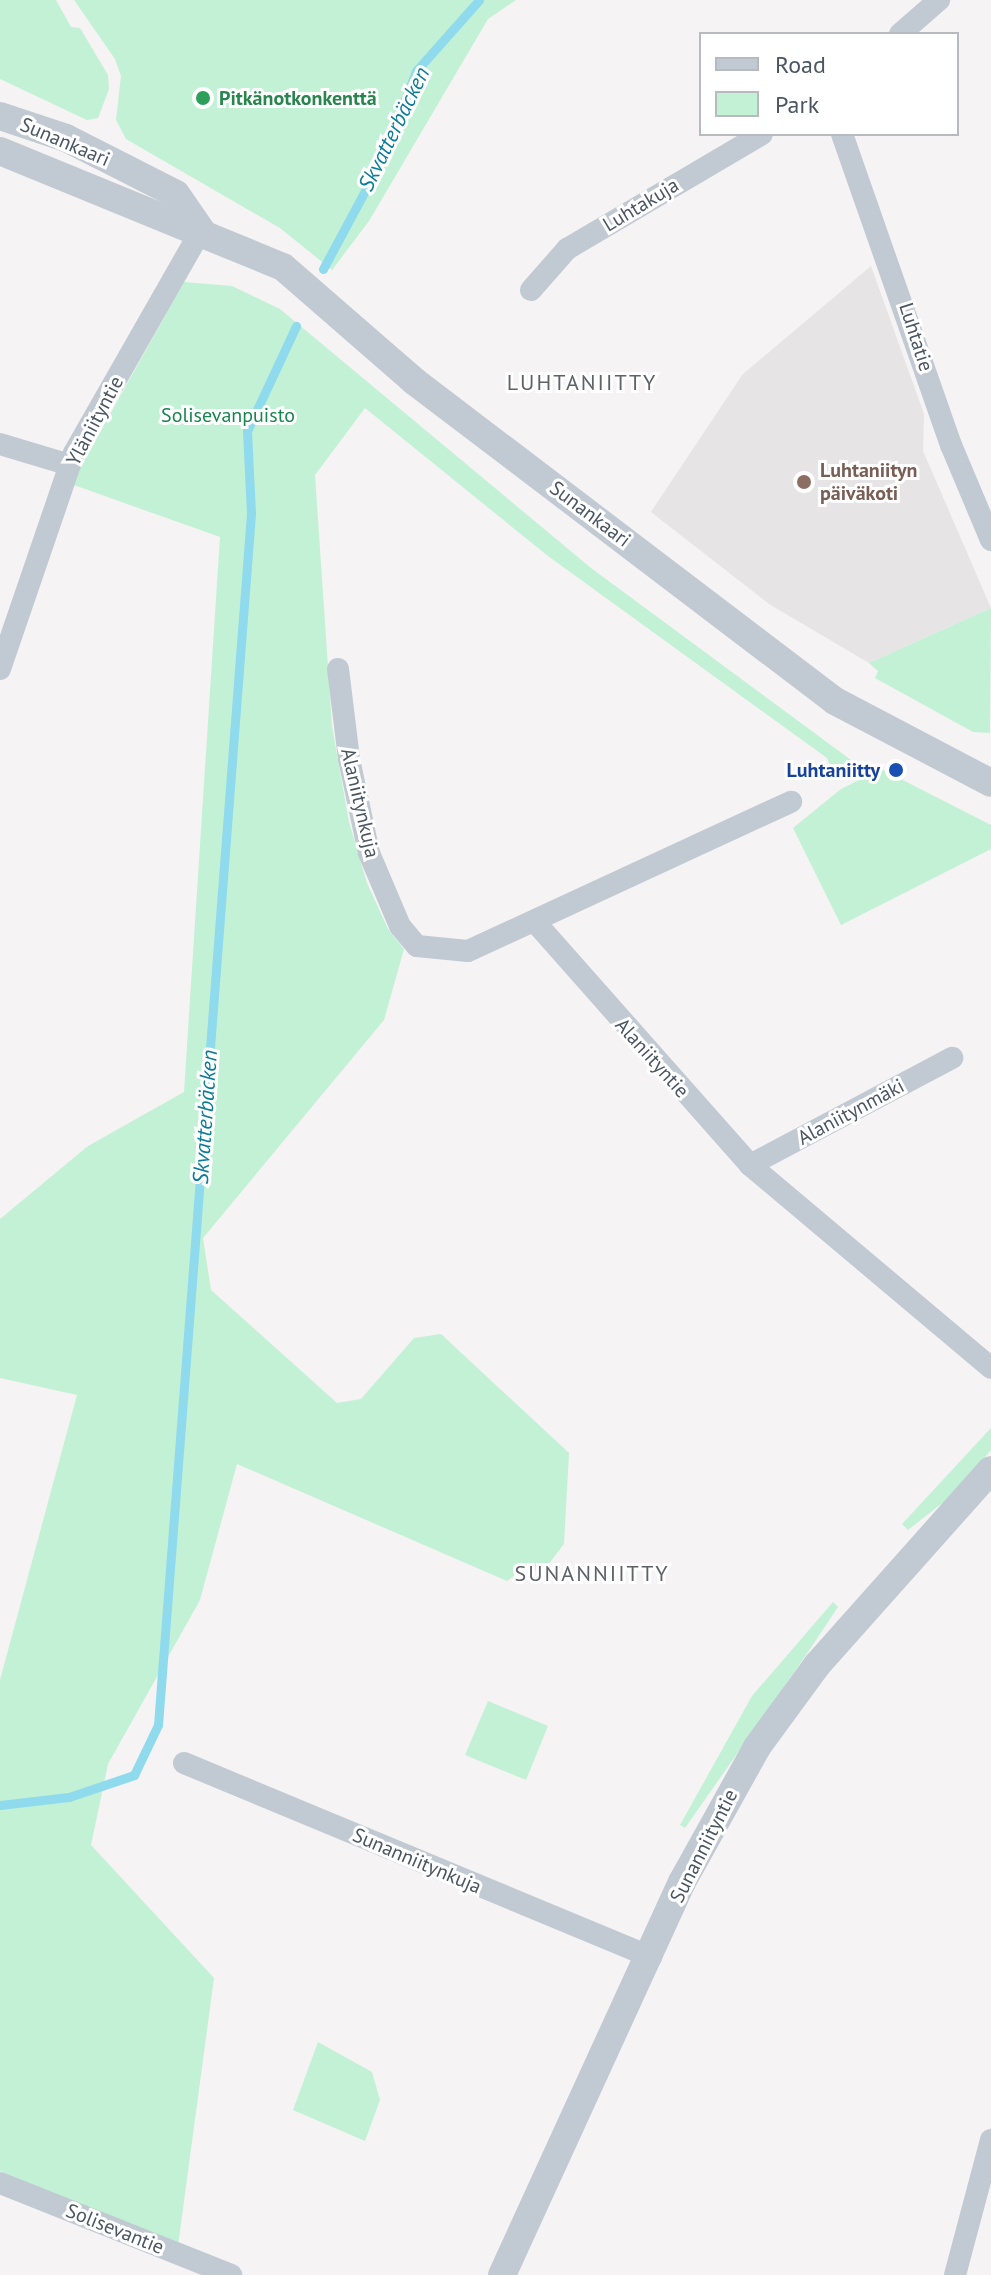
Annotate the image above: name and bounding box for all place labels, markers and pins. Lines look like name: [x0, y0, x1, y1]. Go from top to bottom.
place label: Pitkänotkonkenttä: [219, 86, 377, 110]
marker: Pitkänotkonkenttä: [194, 89, 212, 107]
place label: Luhtaniityn päiväkoti: [820, 458, 917, 505]
marker: Luhtaniityn päiväkoti: [795, 473, 813, 491]
place label: Luhtaniitty: [787, 758, 880, 782]
marker: Luhtaniitty: [887, 761, 905, 779]

